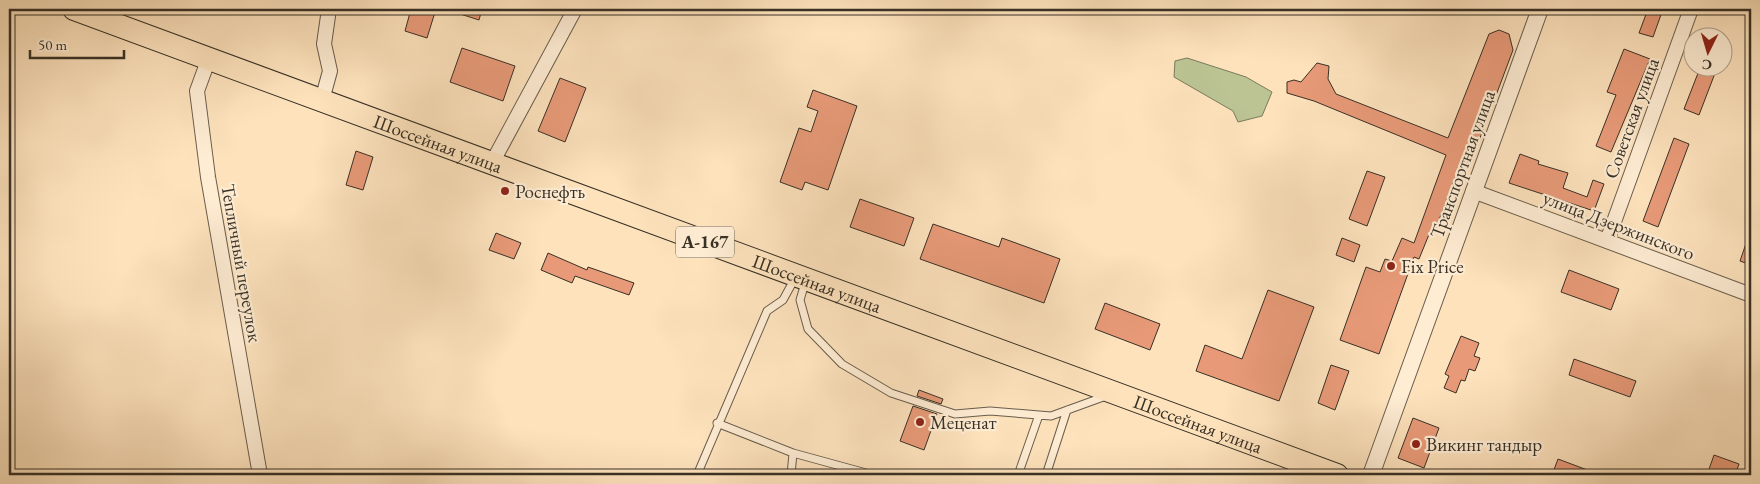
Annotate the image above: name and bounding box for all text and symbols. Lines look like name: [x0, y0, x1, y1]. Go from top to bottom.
scale bar: [30, 28, 124, 60]
north arrow: [1682, 28, 1732, 78]
text: 50 m: [38, 35, 67, 54]
street label: Советская улица: [1598, 54, 1665, 182]
text: С: [1701, 56, 1713, 74]
street label: Транспортная улица: [1424, 86, 1501, 242]
street label: Шоссейная улица: [370, 109, 506, 179]
place label: Роснефть: [515, 179, 585, 204]
street label: Тепличный переулок: [215, 182, 268, 344]
marker: Роснефть: [499, 185, 511, 197]
street label: улица Дзержинского: [1539, 185, 1698, 266]
road number: А-167: [676, 226, 734, 258]
street label: Шоссейная улица: [749, 248, 885, 319]
place label: Fix Price: [1401, 254, 1464, 279]
marker: Fix Price: [1385, 260, 1397, 272]
street label: Шоссейная улица: [1130, 389, 1266, 459]
place label: Меценат: [930, 410, 997, 435]
marker: Меценат: [914, 416, 926, 428]
place label: Викинг тандыр: [1426, 432, 1542, 457]
marker: Викинг тандыр: [1410, 438, 1422, 450]

